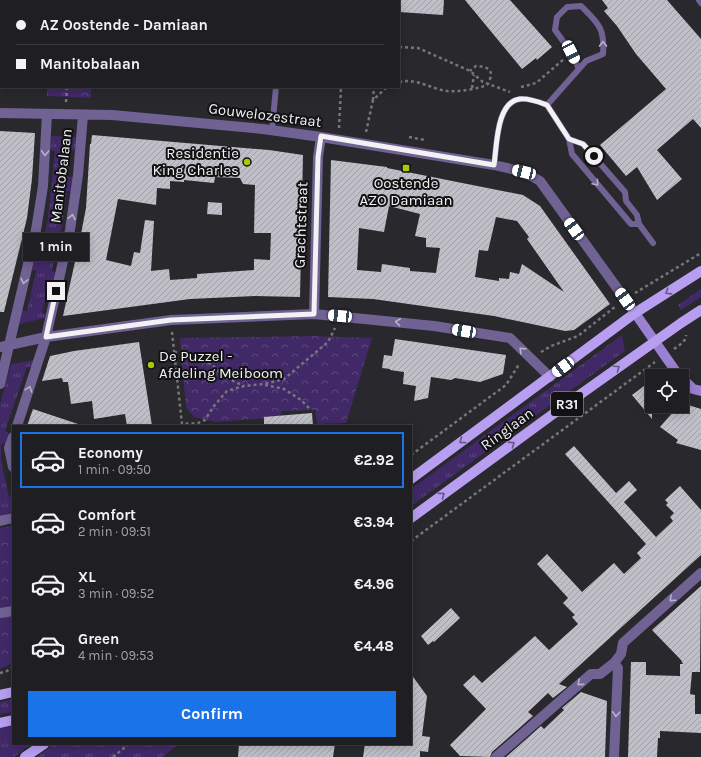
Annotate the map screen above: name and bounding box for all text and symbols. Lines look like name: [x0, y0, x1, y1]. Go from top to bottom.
text: AZ Oostende - Damiaan: [40, 16, 208, 34]
car: [560, 39, 582, 65]
one-way arrow: [599, 40, 607, 46]
text: Manitobalaan: [40, 55, 140, 73]
street label: Gouwelozestraat: [207, 99, 323, 131]
street label: Manitobalaan: [46, 128, 76, 224]
place label: Residentie King Charles: [153, 144, 239, 179]
route start: [585, 147, 603, 165]
one-way arrow: [41, 150, 50, 156]
marker: Residentie King Charles: [242, 157, 252, 167]
marker: Oostende AZO Damiaan: [401, 163, 411, 173]
car: [511, 163, 537, 181]
place label: Oostende AZO Damiaan: [360, 174, 452, 209]
one-way arrow: [591, 179, 598, 186]
street label: Grachtstraat: [290, 181, 312, 269]
one-way arrow: [68, 214, 76, 220]
car: [562, 216, 586, 242]
callout: 1 min: [23, 233, 89, 261]
text: 1 min: [40, 239, 72, 254]
one-way arrow: [21, 278, 29, 284]
route end: [47, 282, 65, 300]
car: [613, 286, 637, 312]
one-way arrow: [665, 287, 672, 294]
car: [328, 309, 352, 323]
one-way arrow: [395, 317, 401, 326]
car: [451, 323, 477, 339]
place label: De Puzzel - Afdeling Meiboom: [159, 347, 283, 382]
one-way arrow: [519, 347, 527, 355]
car: [550, 355, 576, 379]
marker: De Puzzel - Afdeling Meiboom: [146, 360, 156, 370]
one-way arrow: [613, 365, 620, 373]
map controls: [645, 369, 689, 413]
button: locate: [645, 369, 689, 413]
one-way arrow: [24, 386, 33, 393]
road number: R31: [551, 392, 583, 416]
street label: Ringlaan: [477, 404, 537, 454]
one-way arrow: [460, 436, 467, 443]
icon: car: [30, 442, 66, 478]
one-way arrow: [507, 442, 514, 449]
text: Economy: [78, 444, 143, 462]
text: €2.92: [354, 451, 394, 469]
text: 1 min · 09:50: [78, 462, 151, 477]
one-way arrow: [438, 493, 445, 500]
icon: car: [30, 504, 66, 540]
text: Comfort: [78, 506, 136, 524]
text: €3.94: [354, 513, 394, 531]
text: 2 min · 09:51: [78, 524, 151, 539]
icon: car: [30, 566, 66, 602]
text: XL: [78, 568, 96, 586]
text: €4.96: [354, 575, 394, 593]
text: 3 min · 09:52: [78, 586, 154, 601]
one-way arrow: [669, 594, 677, 601]
icon: car: [30, 628, 66, 664]
text: Green: [78, 630, 119, 648]
text: €4.48: [354, 637, 394, 655]
text: 4 min · 09:53: [78, 648, 154, 663]
one-way arrow: [577, 679, 585, 686]
button: Confirm: [28, 691, 396, 737]
one-way arrow: [612, 711, 621, 717]

